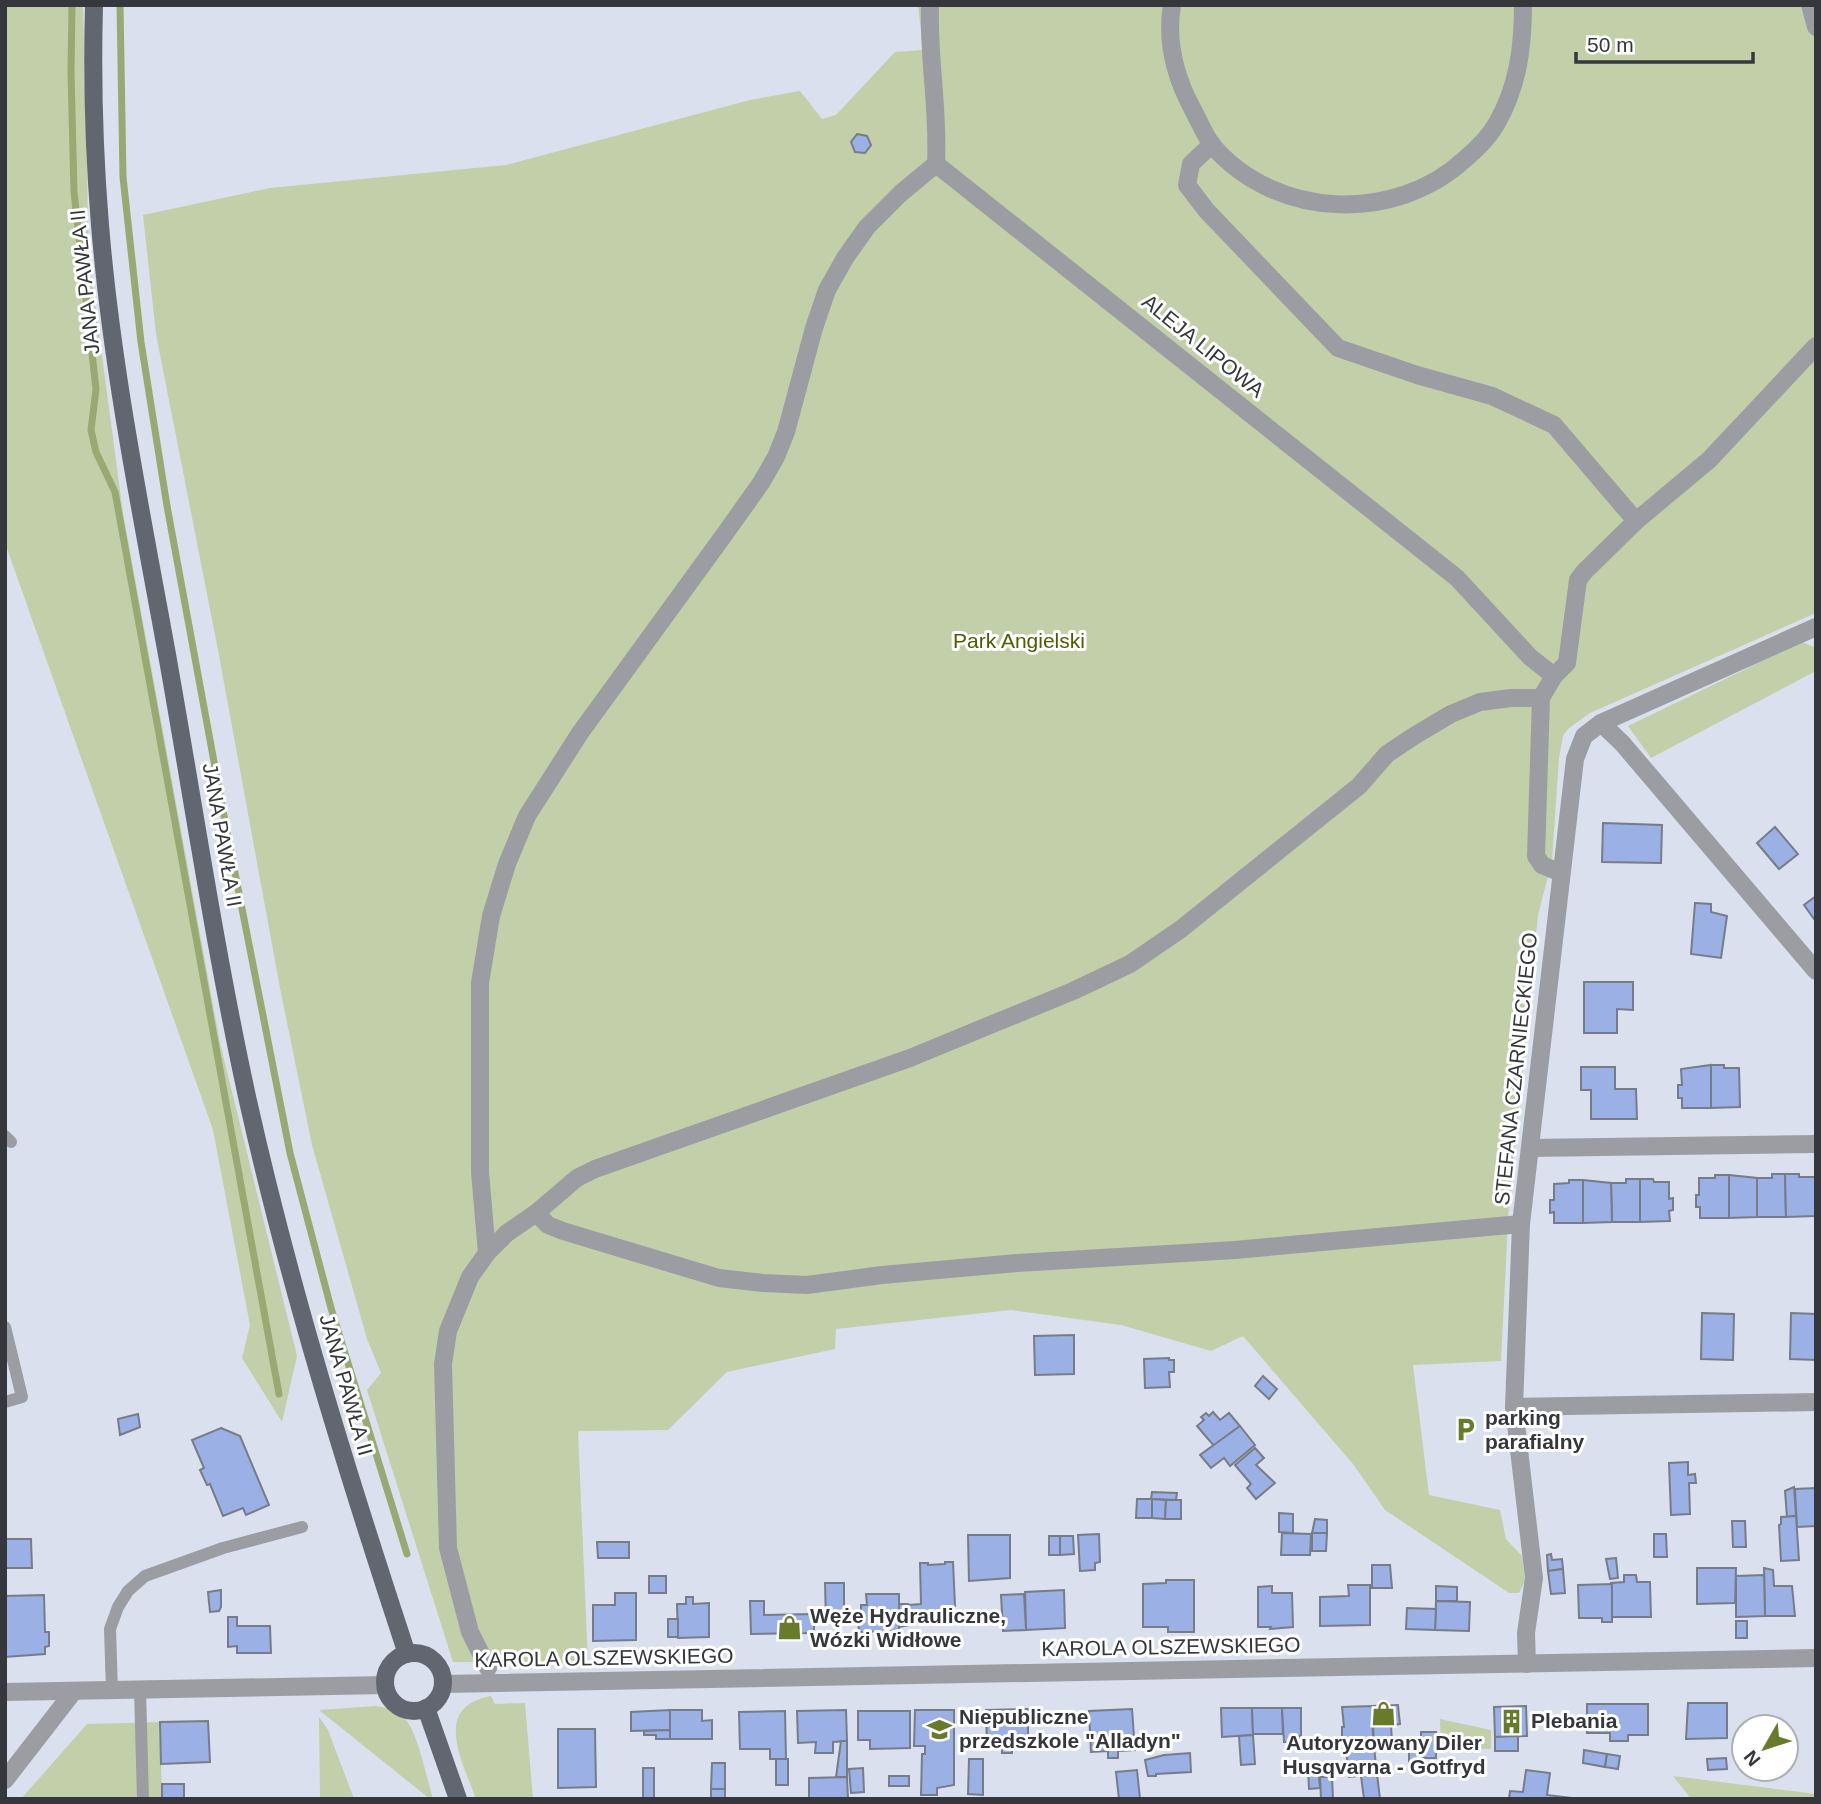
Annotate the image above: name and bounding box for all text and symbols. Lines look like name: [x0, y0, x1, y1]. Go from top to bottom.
scale bar: [1576, 21, 1753, 65]
text: 50 m: [1587, 33, 1634, 56]
street label: JANA PAWŁA II: [65, 208, 104, 356]
street label: ALEJA LIPOWA: [1138, 290, 1269, 402]
park label: Park Angielski: [953, 629, 1085, 652]
street label: JANA PAWŁA II: [199, 761, 246, 909]
street label: STEFANA CZARNIECKIEGO: [1490, 931, 1541, 1207]
street label: JANA PAWŁA II: [315, 1312, 378, 1458]
place label: parking parafialny: [1485, 1406, 1585, 1453]
parking icon: parking parafialny: [1451, 1416, 1479, 1444]
place label: Węże Hydrauliczne, Wózki Widłowe: [810, 1604, 1006, 1651]
shop icon: Węże Hydrauliczne, Wózki Widłowe: [776, 1614, 804, 1642]
street label: KAROLA OLSZEWSKIEGO: [1041, 1633, 1301, 1660]
street label: KAROLA OLSZEWSKIEGO: [474, 1644, 734, 1671]
shop icon: Autoryzowany Diler Husqvarna - Gotfryd: [1370, 1700, 1398, 1728]
place label: Niepubliczne przedszkole "Alladyn": [959, 1705, 1181, 1752]
building icon: Plebania: [1497, 1707, 1525, 1735]
place label: Plebania: [1531, 1709, 1618, 1732]
north arrow: [1730, 1713, 1800, 1783]
school or university icon: Niepubliczne przedszkole "Alladyn": [925, 1715, 953, 1743]
place label: Autoryzowany Diler Husqvarna - Gotfryd: [1282, 1731, 1486, 1778]
text: N: [1740, 1746, 1765, 1770]

